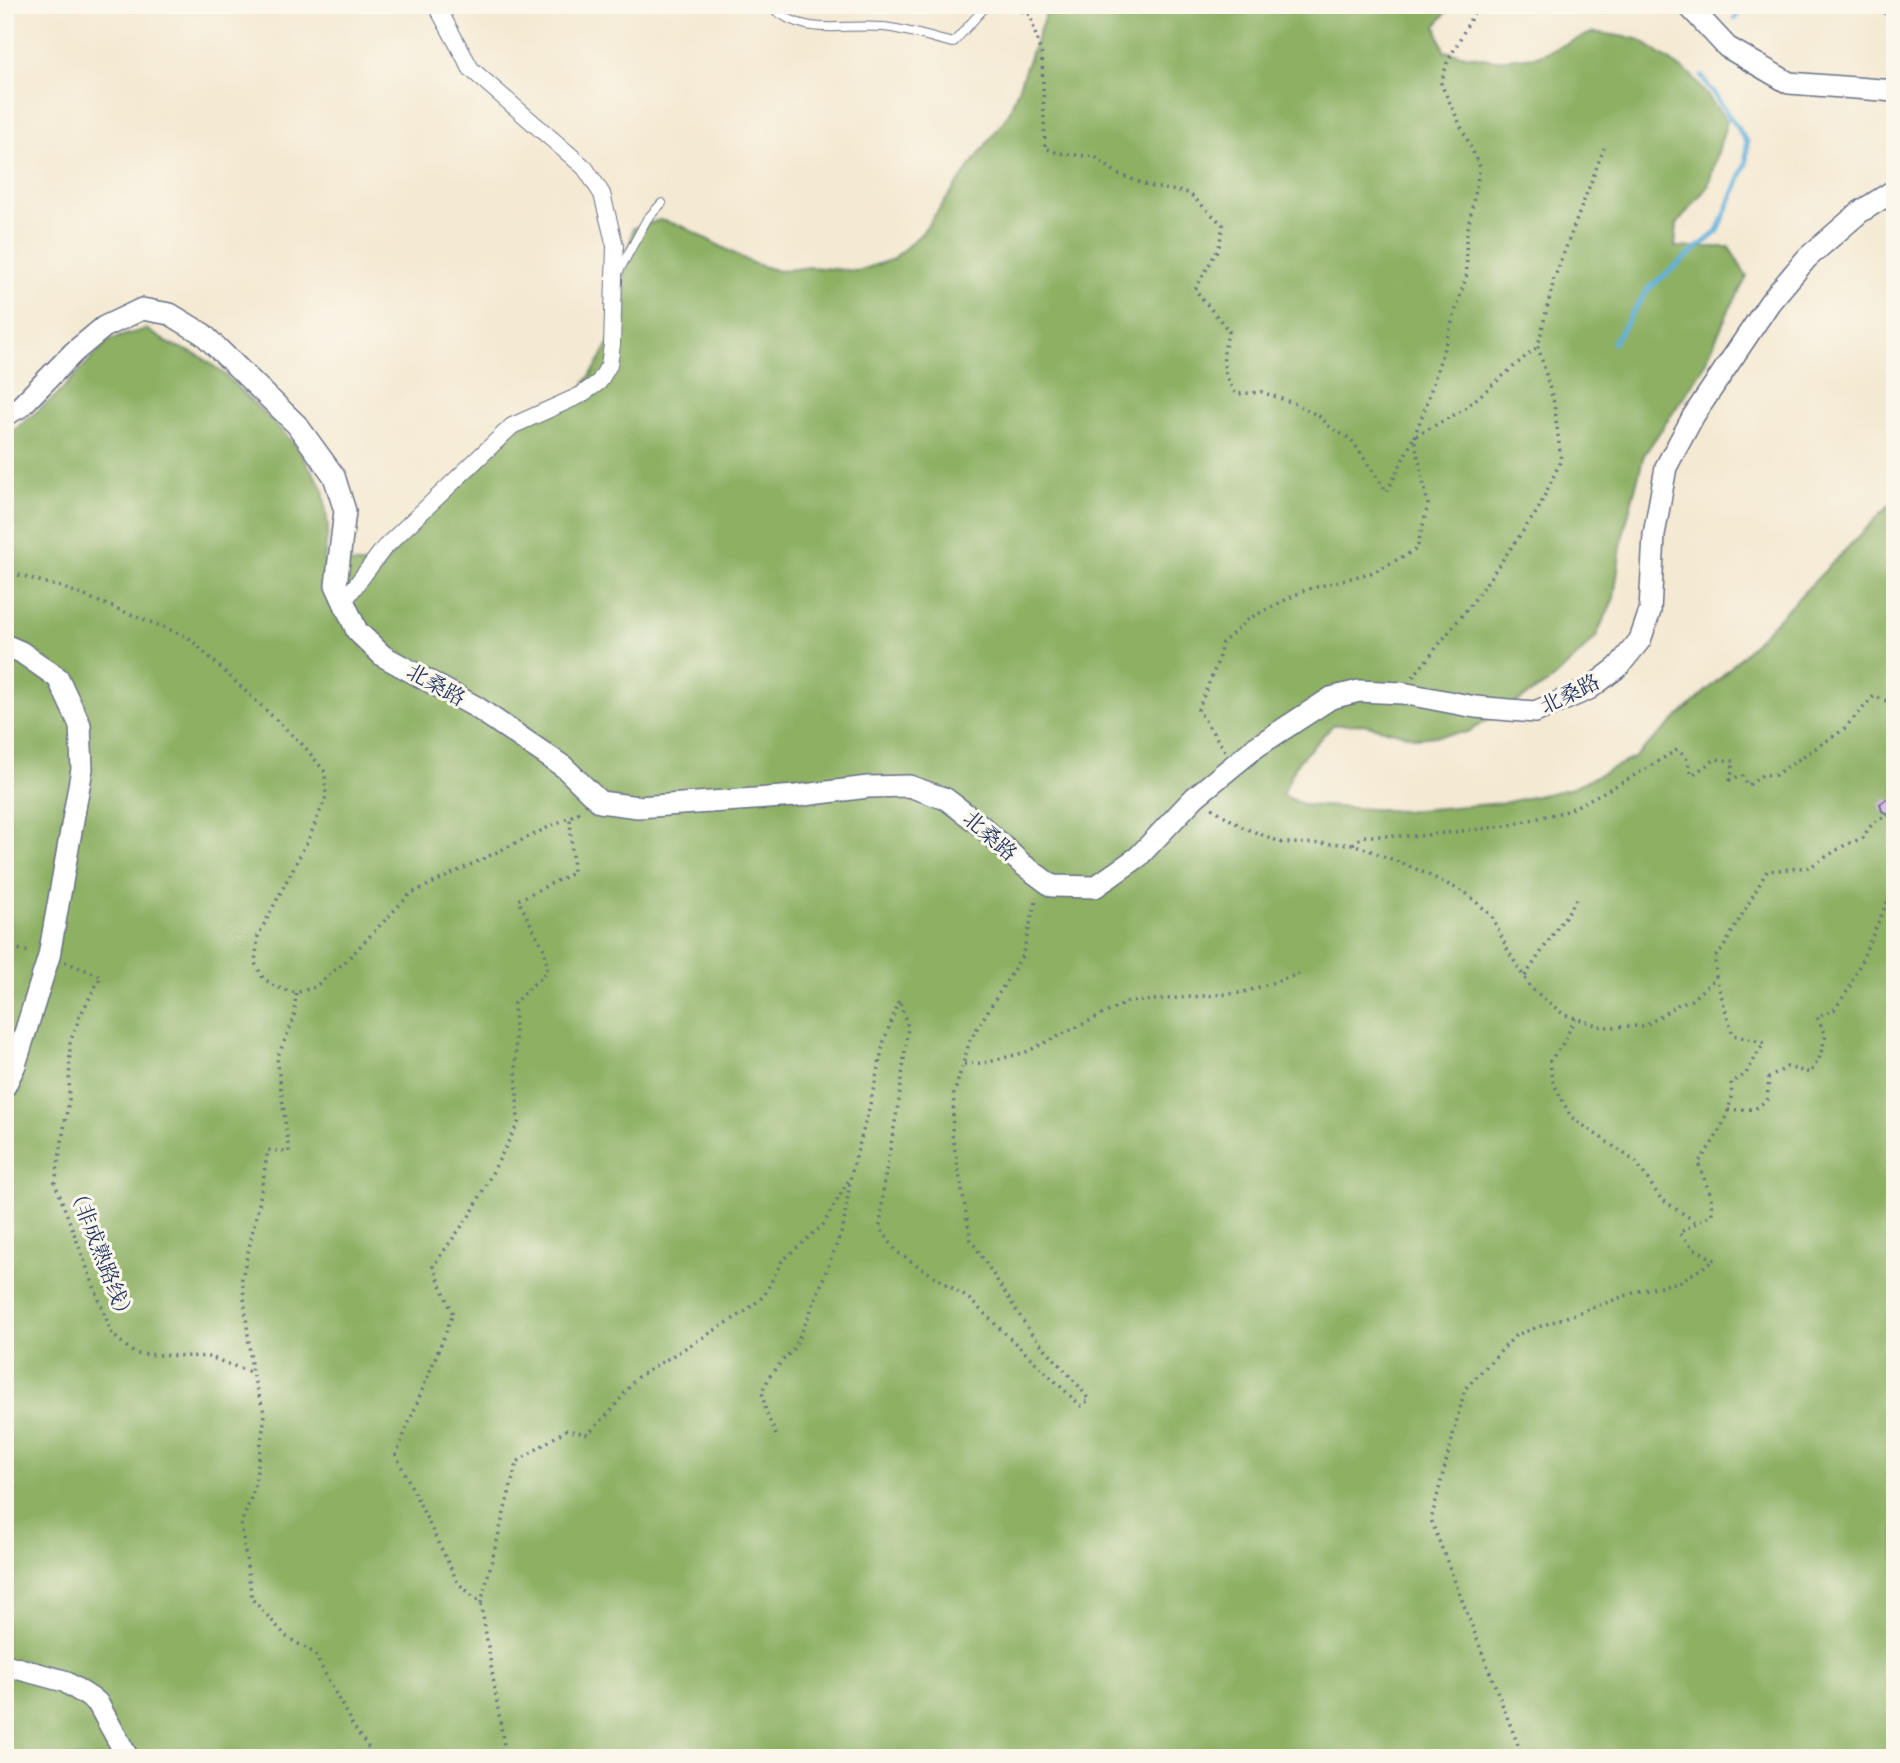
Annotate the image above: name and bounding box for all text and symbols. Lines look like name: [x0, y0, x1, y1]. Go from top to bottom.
street label: 北桑路: [403, 659, 469, 711]
street label: 北桑路: [1536, 669, 1604, 719]
street label: 北桑路: [958, 806, 1022, 866]
street label: （非成熟路线）: [63, 1181, 139, 1327]

